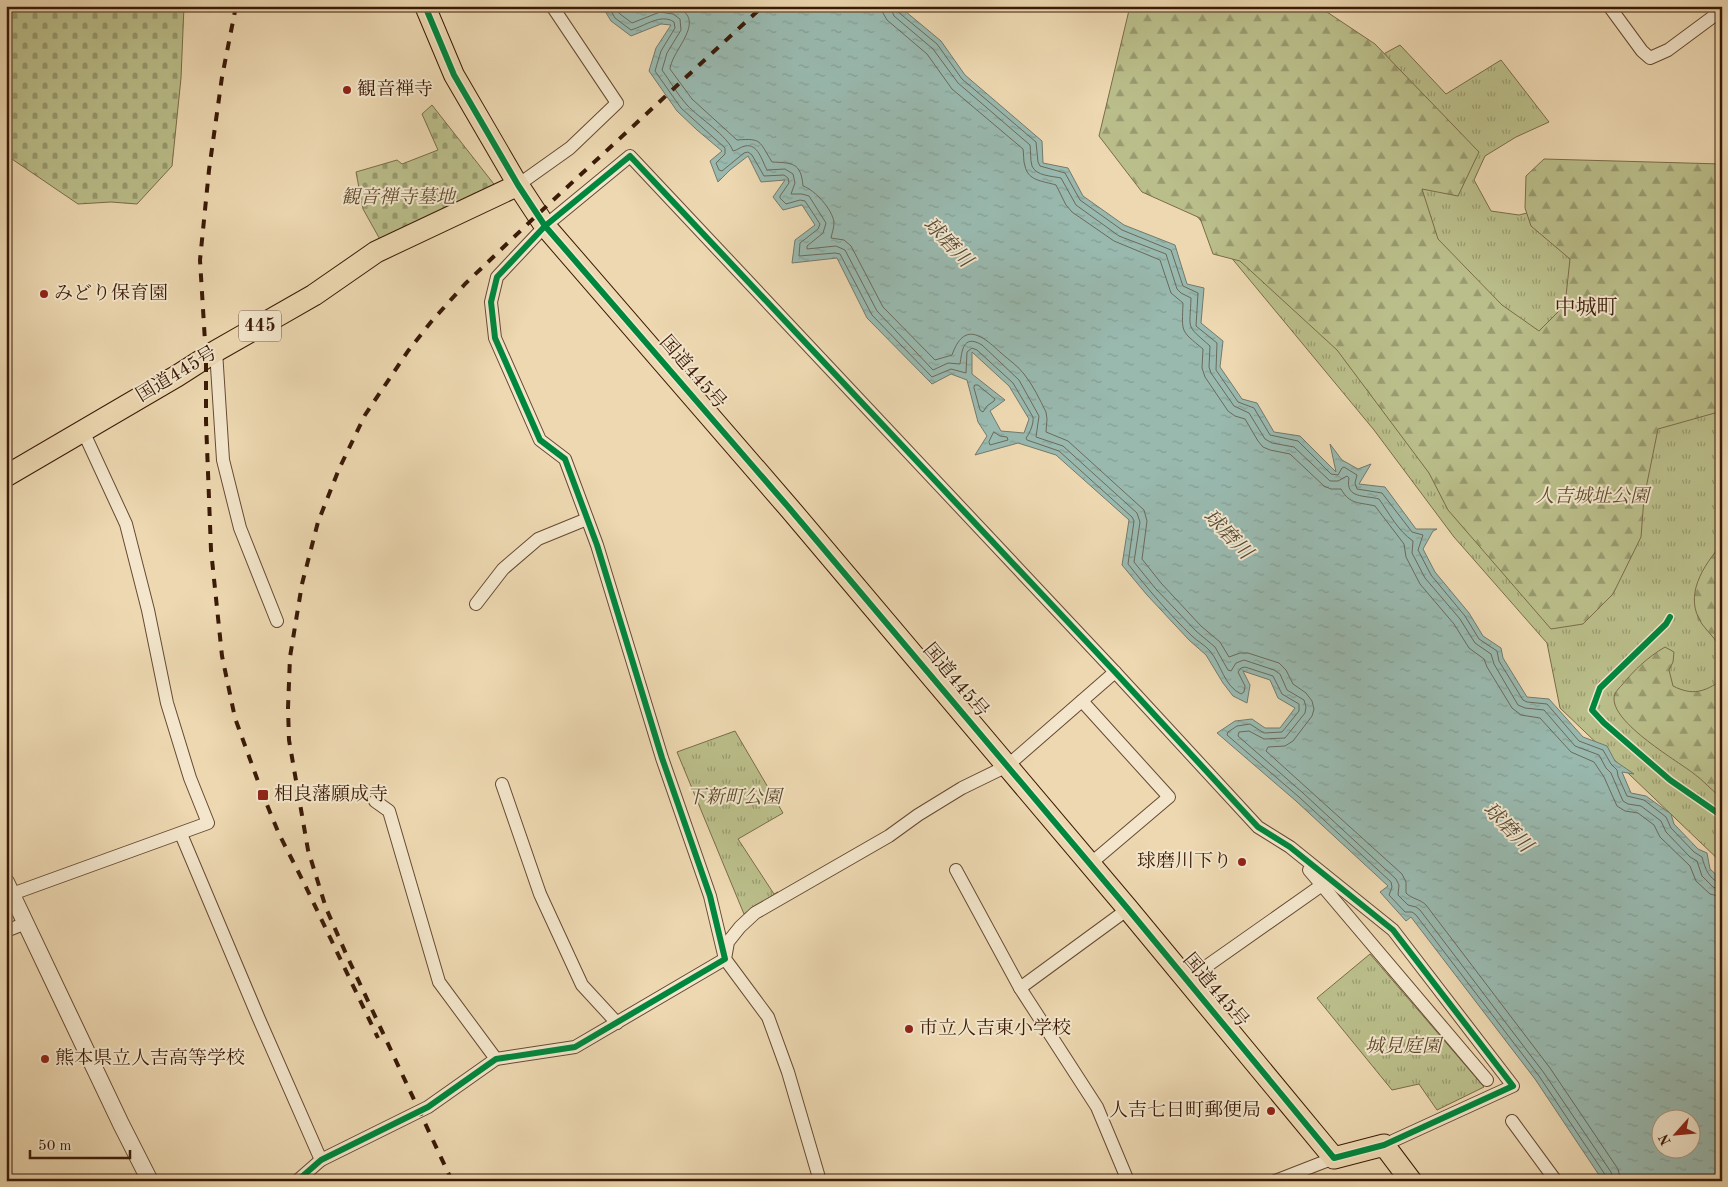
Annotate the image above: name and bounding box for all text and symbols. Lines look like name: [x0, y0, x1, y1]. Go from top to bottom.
place label: 観音禅寺: [357, 79, 433, 100]
marker: 観音禅寺: [341, 84, 353, 96]
park label: 観音禅寺墓地: [341, 186, 457, 208]
water label: 球磨川: [919, 213, 978, 273]
place label: みどり保育園: [54, 283, 168, 304]
marker: みどり保育園: [38, 288, 50, 300]
district label: 中城町: [1555, 296, 1618, 319]
road number: 445: [239, 310, 281, 342]
street label: 国道445号: [655, 331, 730, 413]
street label: 国道445号: [132, 342, 220, 406]
park label: 人吉城址公園: [1535, 486, 1652, 507]
water label: 球磨川: [1199, 505, 1258, 565]
street label: 国道445号: [919, 639, 993, 722]
place label: 相良藩願成寺: [274, 784, 388, 805]
park label: 下新町公園: [686, 787, 784, 808]
marker: 相良藩願成寺: [256, 788, 270, 802]
water label: 球磨川: [1479, 798, 1538, 858]
place label: 球磨川下り: [1137, 851, 1232, 872]
marker: 球磨川下り: [1236, 856, 1248, 868]
street label: 国道445号: [1179, 949, 1253, 1032]
place label: 市立人吉東小学校: [919, 1017, 1071, 1039]
marker: 市立人吉東小学校: [903, 1023, 915, 1035]
park label: 城見庭園: [1365, 1036, 1444, 1057]
place label: 熊本県立人吉高等学校: [55, 1047, 245, 1069]
marker: 熊本県立人吉高等学校: [39, 1053, 51, 1065]
place label: 人吉七日町郵便局: [1109, 1099, 1261, 1121]
marker: 人吉七日町郵便局: [1265, 1105, 1277, 1117]
north arrow: [1650, 1110, 1700, 1160]
scale bar: [30, 1127, 130, 1159]
text: N: [1657, 1131, 1674, 1147]
text: 50 m: [38, 1139, 72, 1154]

